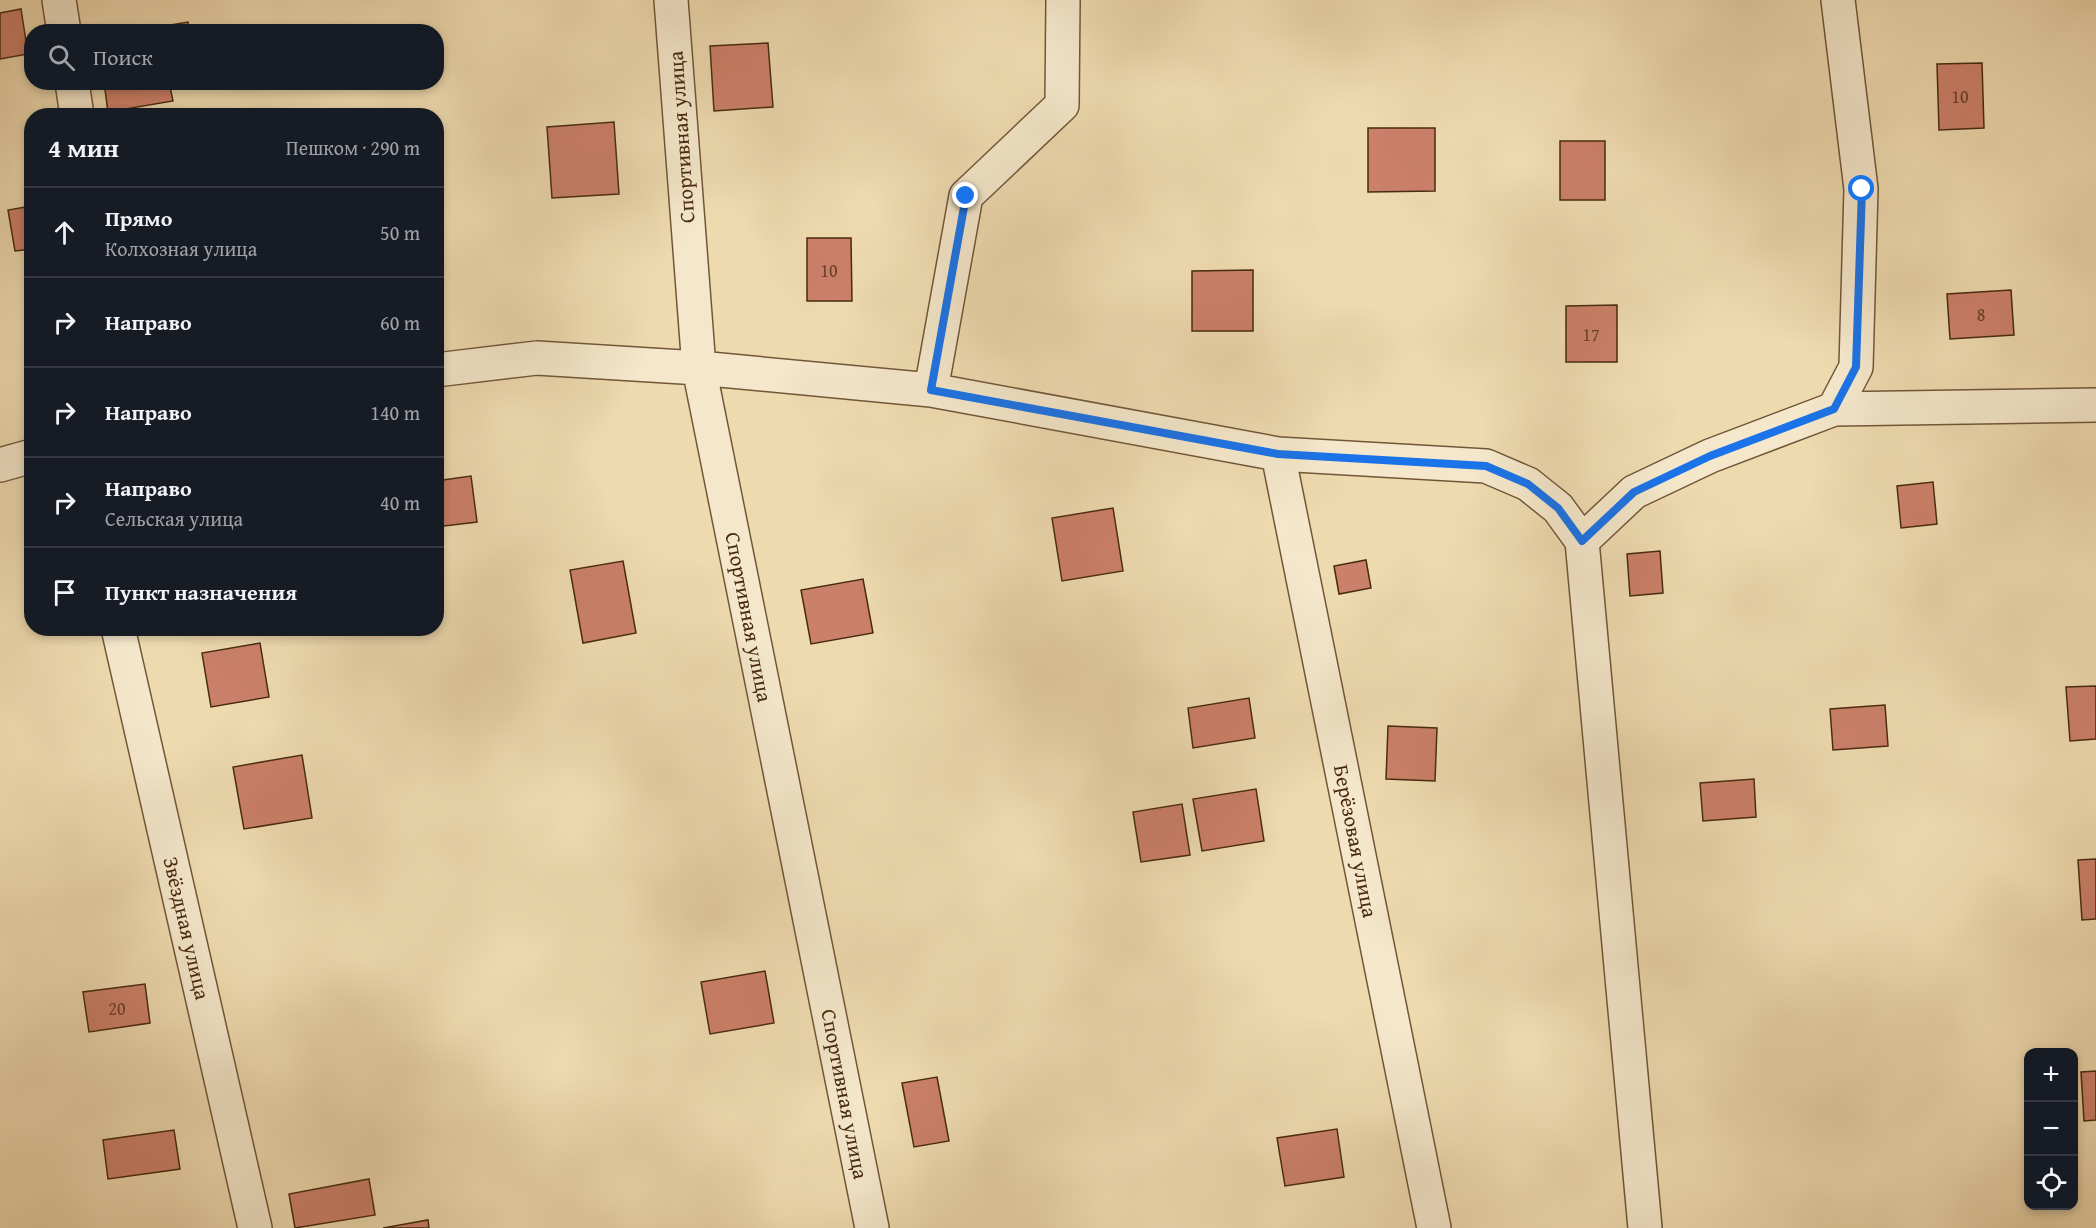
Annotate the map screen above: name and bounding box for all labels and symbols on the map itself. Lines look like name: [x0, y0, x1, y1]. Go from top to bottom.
street label: Спортивная улица: [660, 50, 702, 224]
house number: 10: [1951, 83, 1969, 110]
route start: [1848, 175, 1874, 201]
route end: [952, 182, 978, 208]
house number: 10: [820, 257, 838, 284]
house number: 8: [1977, 301, 1985, 328]
house number: 17: [1582, 321, 1600, 348]
street label: Спортивная улица: [717, 529, 781, 705]
street label: Берёзовая улица: [1326, 762, 1386, 920]
street label: Звёздная улица: [156, 854, 218, 1002]
house number: 20: [108, 995, 126, 1022]
street label: Спортивная улица: [813, 1006, 877, 1182]

